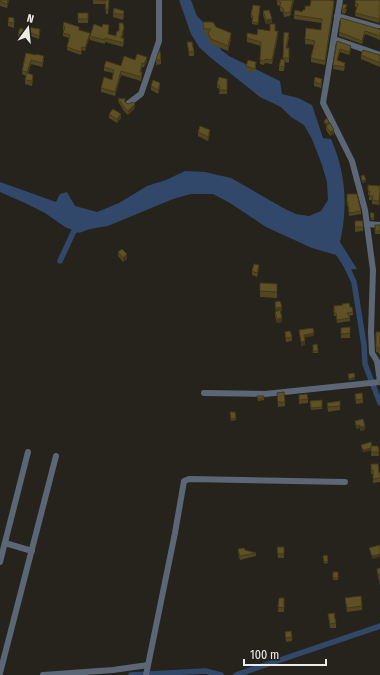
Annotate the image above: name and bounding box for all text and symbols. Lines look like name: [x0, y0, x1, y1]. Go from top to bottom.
north arrow: [8, 8, 48, 48]
text: N: [26, 12, 35, 26]
scale bar: [244, 641, 326, 667]
text: 100 m: [250, 648, 279, 662]

